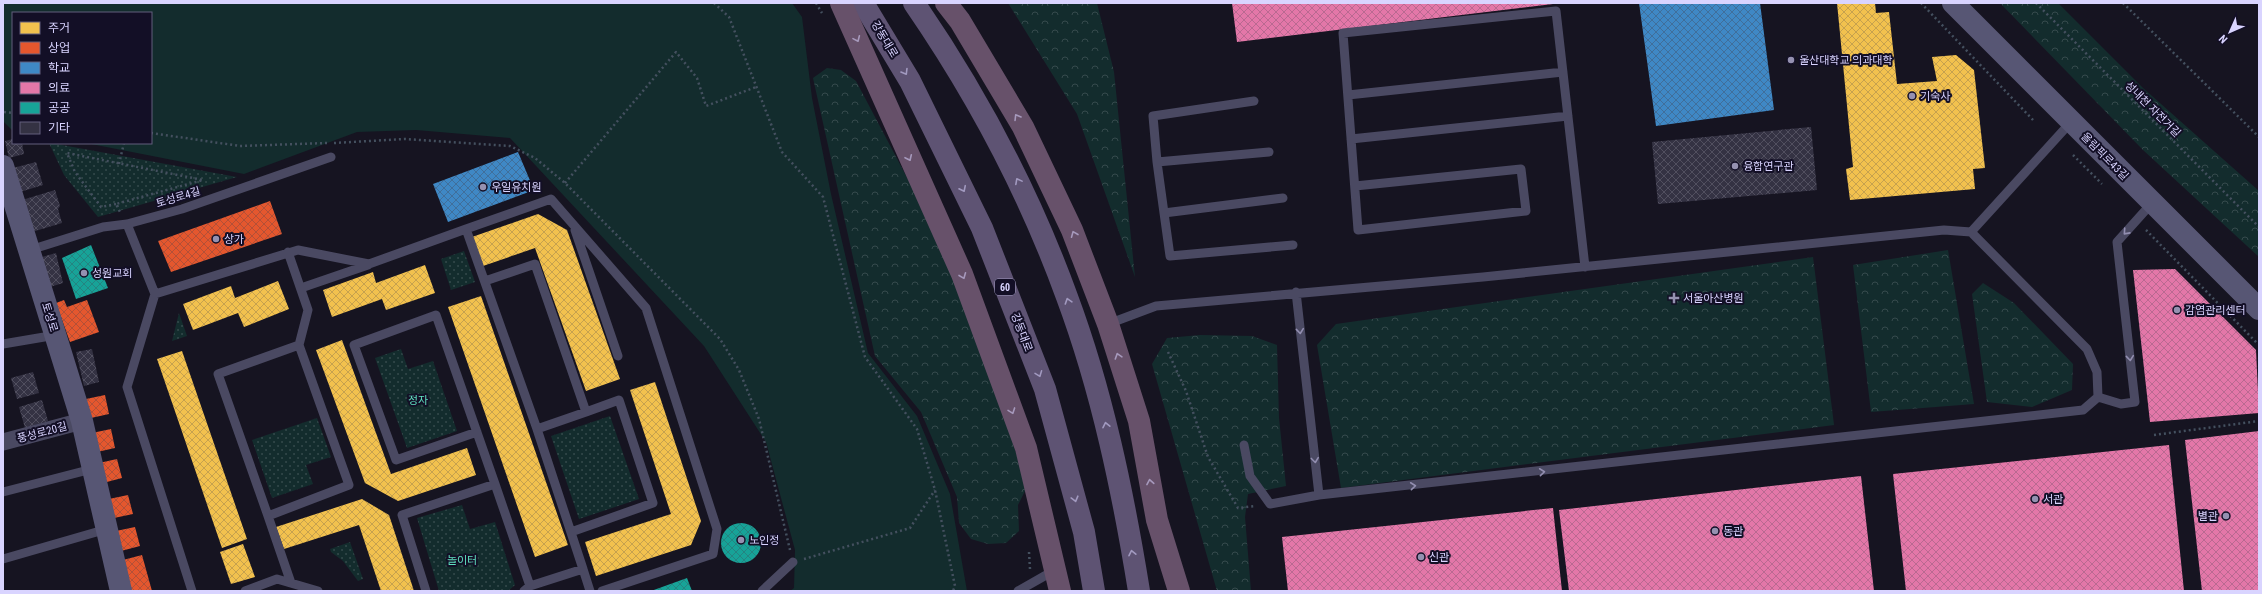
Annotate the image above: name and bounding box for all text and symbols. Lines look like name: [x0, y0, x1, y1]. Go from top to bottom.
legend: [12, 12, 152, 144]
north arrow: [2210, 12, 2250, 52]
street label: 강동대로: [869, 19, 901, 60]
text: 주거: [48, 21, 70, 35]
text: N: [2216, 32, 2230, 46]
one-way arrow: [852, 35, 860, 42]
text: 상업: [48, 41, 70, 55]
place label: 울산대학교 의과대학: [1799, 54, 1893, 67]
marker: 울산대학교 의과대학: [1786, 55, 1796, 65]
text: 학교: [48, 61, 70, 75]
one-way arrow: [901, 68, 908, 75]
street label: 성내천 자전거길: [2122, 79, 2183, 140]
text: 의료: [48, 81, 70, 95]
place label: 기숙사: [1920, 90, 1950, 103]
marker: 기숙사: [1907, 91, 1917, 101]
text: 공공: [48, 101, 70, 115]
one-way arrow: [1014, 114, 1022, 121]
text: 기타: [48, 121, 70, 135]
street label: 올림픽로43길: [2078, 130, 2131, 183]
one-way arrow: [904, 153, 912, 161]
place label: 융합연구관: [1743, 160, 1794, 173]
marker: 융합연구관: [1730, 161, 1740, 171]
one-way arrow: [1015, 178, 1022, 185]
place label: 우일유치원: [491, 181, 542, 194]
marker: 우일유치원: [478, 182, 488, 192]
street label: 토성로4길: [154, 185, 202, 210]
one-way arrow: [958, 185, 966, 192]
one-way arrow: [2123, 227, 2131, 235]
one-way arrow: [1070, 230, 1078, 237]
place label: 상가: [224, 233, 244, 246]
marker: 상가: [211, 234, 221, 244]
place label: 성원교회: [92, 267, 132, 280]
marker: 성원교회: [79, 268, 89, 278]
one-way arrow: [958, 273, 966, 280]
road number: 60: [995, 279, 1015, 295]
marker: 서울아산병원: [1668, 292, 1680, 304]
place label: 서울아산병원: [1683, 292, 1744, 305]
one-way arrow: [1065, 298, 1073, 305]
street label: 토성로: [39, 301, 60, 334]
place label: 감염관리센터: [2185, 304, 2246, 317]
marker: 감염관리센터: [2172, 305, 2182, 315]
street label: 강동대로: [1008, 311, 1035, 353]
one-way arrow: [1295, 328, 1304, 334]
one-way arrow: [1114, 352, 1123, 359]
one-way arrow: [2125, 355, 2134, 361]
one-way arrow: [1034, 369, 1042, 377]
park label: 정자: [408, 394, 428, 407]
one-way arrow: [1008, 408, 1016, 415]
street label: 풍성로20길: [16, 420, 69, 445]
one-way arrow: [1102, 422, 1110, 428]
one-way arrow: [1310, 457, 1319, 463]
one-way arrow: [1539, 468, 1545, 477]
one-way arrow: [1146, 478, 1155, 485]
one-way arrow: [1410, 482, 1416, 491]
place label: 서관: [2043, 493, 2063, 506]
marker: 서관: [2030, 494, 2040, 504]
one-way arrow: [1070, 495, 1079, 502]
place label: 별관: [2198, 510, 2218, 523]
marker: 별관: [2221, 511, 2231, 521]
place label: 동관: [1723, 525, 1743, 538]
marker: 동관: [1710, 526, 1720, 536]
place label: 노인정: [749, 534, 779, 547]
marker: 노인정: [736, 535, 746, 545]
one-way arrow: [1129, 549, 1137, 556]
place label: 신관: [1429, 551, 1449, 564]
marker: 신관: [1416, 552, 1426, 562]
park label: 놀이터: [447, 554, 477, 567]

